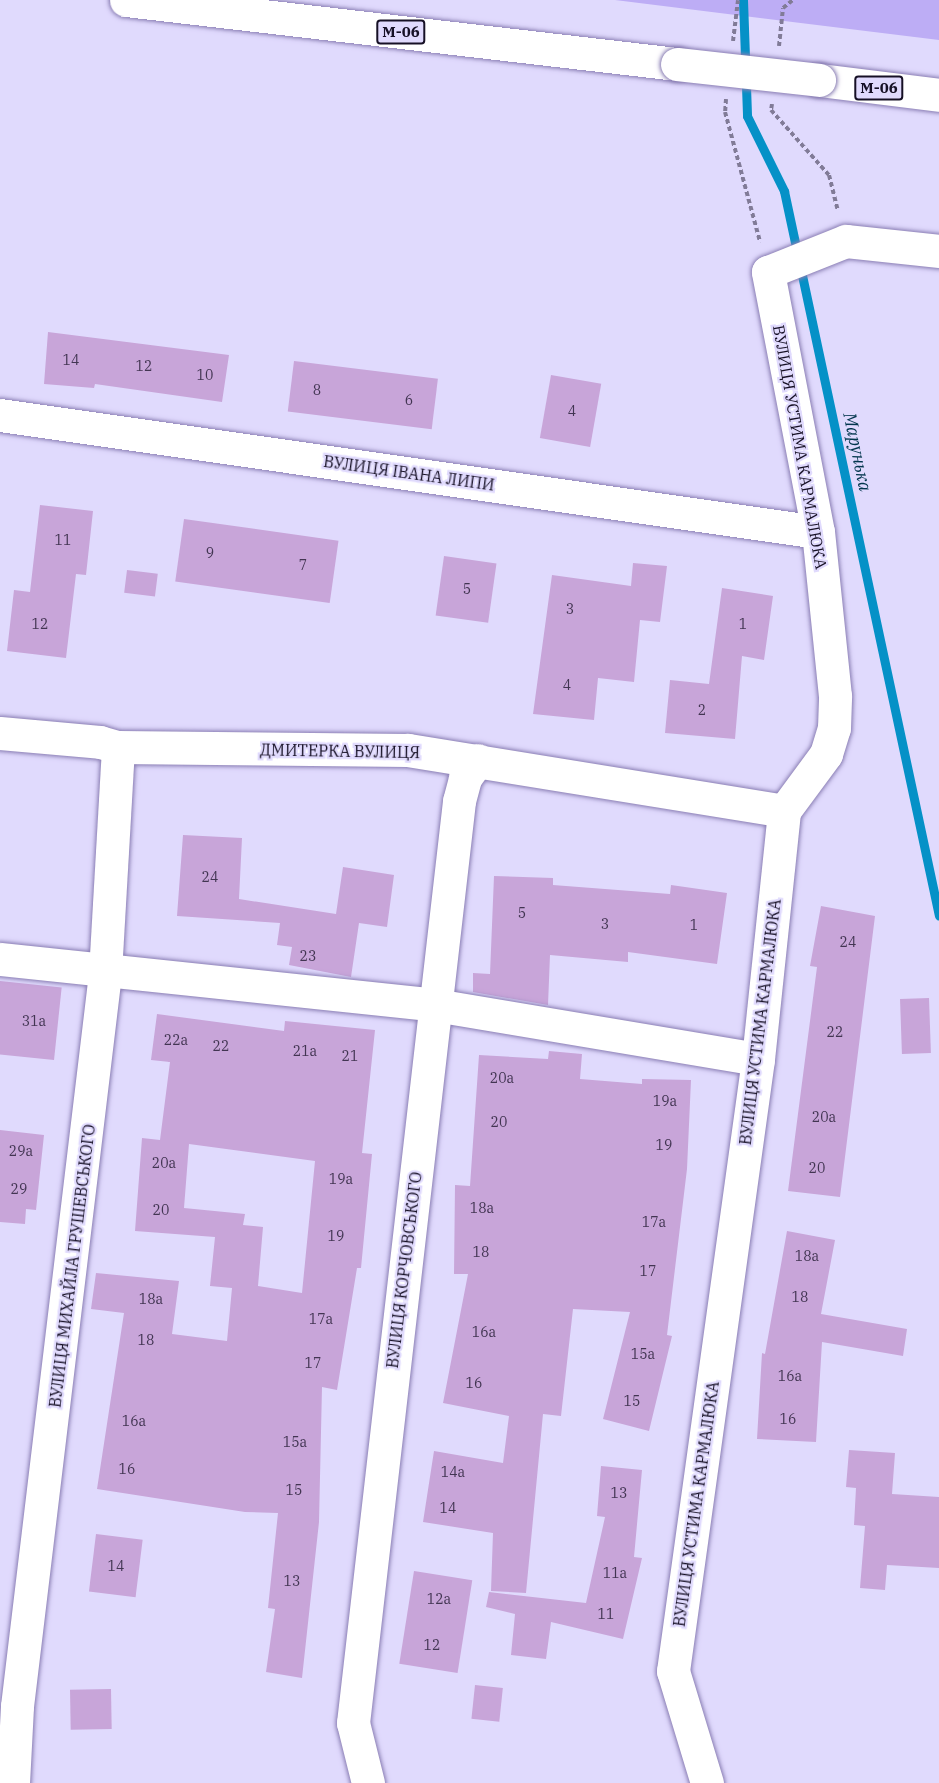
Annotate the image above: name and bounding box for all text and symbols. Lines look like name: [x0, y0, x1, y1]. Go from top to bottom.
road number: М-06: [376, 20, 426, 44]
road number: М-06: [854, 76, 904, 100]
street label: ВУЛИЦЯ УСТИМА КАРМАЛЮКА: [769, 323, 831, 571]
house number: 14: [63, 352, 79, 368]
house number: 12: [136, 358, 152, 374]
house number: 10: [197, 367, 213, 383]
house number: 8: [313, 382, 321, 398]
house number: 6: [405, 392, 413, 408]
house number: 4: [568, 403, 576, 419]
water label: Марунька: [838, 411, 876, 493]
street label: ВУЛИЦЯ ІВАНА ЛИПИ: [322, 451, 496, 495]
house number: 11: [55, 532, 71, 548]
house number: 9: [206, 545, 214, 561]
house number: 7: [299, 557, 307, 573]
house number: 5: [463, 581, 471, 597]
house number: 3: [566, 601, 574, 617]
house number: 12: [32, 616, 48, 632]
house number: 1: [739, 616, 747, 632]
house number: 4: [563, 677, 571, 693]
house number: 2: [698, 702, 706, 718]
street label: ДМИТЕРКА ВУЛИЦЯ: [260, 740, 420, 762]
house number: 24: [202, 869, 218, 885]
street label: ВУЛИЦЯ УСТИМА КАРМАЛЮКА: [735, 898, 785, 1146]
house number: 5: [518, 905, 526, 921]
house number: 3: [601, 916, 609, 932]
house number: 1: [690, 917, 698, 933]
house number: 24: [840, 934, 856, 950]
house number: 23: [300, 948, 316, 964]
house number: 31а: [22, 1013, 46, 1029]
house number: 22: [827, 1024, 843, 1040]
house number: 22а: [164, 1032, 188, 1048]
house number: 22: [213, 1038, 229, 1054]
house number: 21а: [293, 1043, 317, 1059]
house number: 21: [342, 1048, 358, 1064]
house number: 20а: [490, 1070, 514, 1086]
house number: 19а: [653, 1093, 677, 1109]
house number: 20а: [812, 1109, 836, 1125]
house number: 20: [491, 1114, 507, 1130]
street label: ВУЛИЦЯ МИХАЙЛА ГРУШЕВСЬКОГО: [45, 1123, 99, 1409]
house number: 19: [656, 1137, 672, 1153]
house number: 29а: [9, 1143, 33, 1159]
house number: 20а: [152, 1155, 176, 1171]
house number: 20: [809, 1160, 825, 1176]
house number: 19а: [329, 1171, 353, 1187]
street label: ВУЛИЦЯ КОРЧОВСЬКОГО: [382, 1171, 426, 1369]
house number: 29: [11, 1181, 27, 1197]
house number: 18а: [470, 1200, 494, 1216]
house number: 20: [153, 1202, 169, 1218]
house number: 17а: [642, 1214, 666, 1230]
house number: 19: [328, 1228, 344, 1244]
house number: 18: [473, 1244, 489, 1260]
house number: 18а: [795, 1248, 819, 1264]
house number: 17: [640, 1263, 656, 1279]
house number: 18: [792, 1289, 808, 1305]
house number: 18а: [139, 1291, 163, 1307]
house number: 17а: [309, 1311, 333, 1327]
house number: 16а: [472, 1324, 496, 1340]
house number: 18: [138, 1332, 154, 1348]
house number: 15а: [631, 1346, 655, 1362]
house number: 17: [305, 1355, 321, 1371]
house number: 16а: [778, 1368, 802, 1384]
house number: 16: [466, 1375, 482, 1391]
street label: ВУЛИЦЯ УСТИМА КАРМАЛЮКА: [669, 1380, 723, 1628]
house number: 15: [624, 1393, 640, 1409]
house number: 16: [780, 1411, 796, 1427]
house number: 16а: [122, 1413, 146, 1429]
house number: 15а: [283, 1434, 307, 1450]
house number: 16: [119, 1461, 135, 1477]
house number: 14а: [441, 1464, 465, 1480]
house number: 15: [286, 1482, 302, 1498]
house number: 13: [611, 1485, 627, 1501]
house number: 14: [440, 1500, 456, 1516]
house number: 14: [108, 1558, 124, 1574]
house number: 11а: [603, 1565, 627, 1581]
house number: 13: [284, 1573, 300, 1589]
house number: 12а: [427, 1591, 451, 1607]
house number: 11: [598, 1606, 614, 1622]
house number: 12: [424, 1637, 440, 1653]

